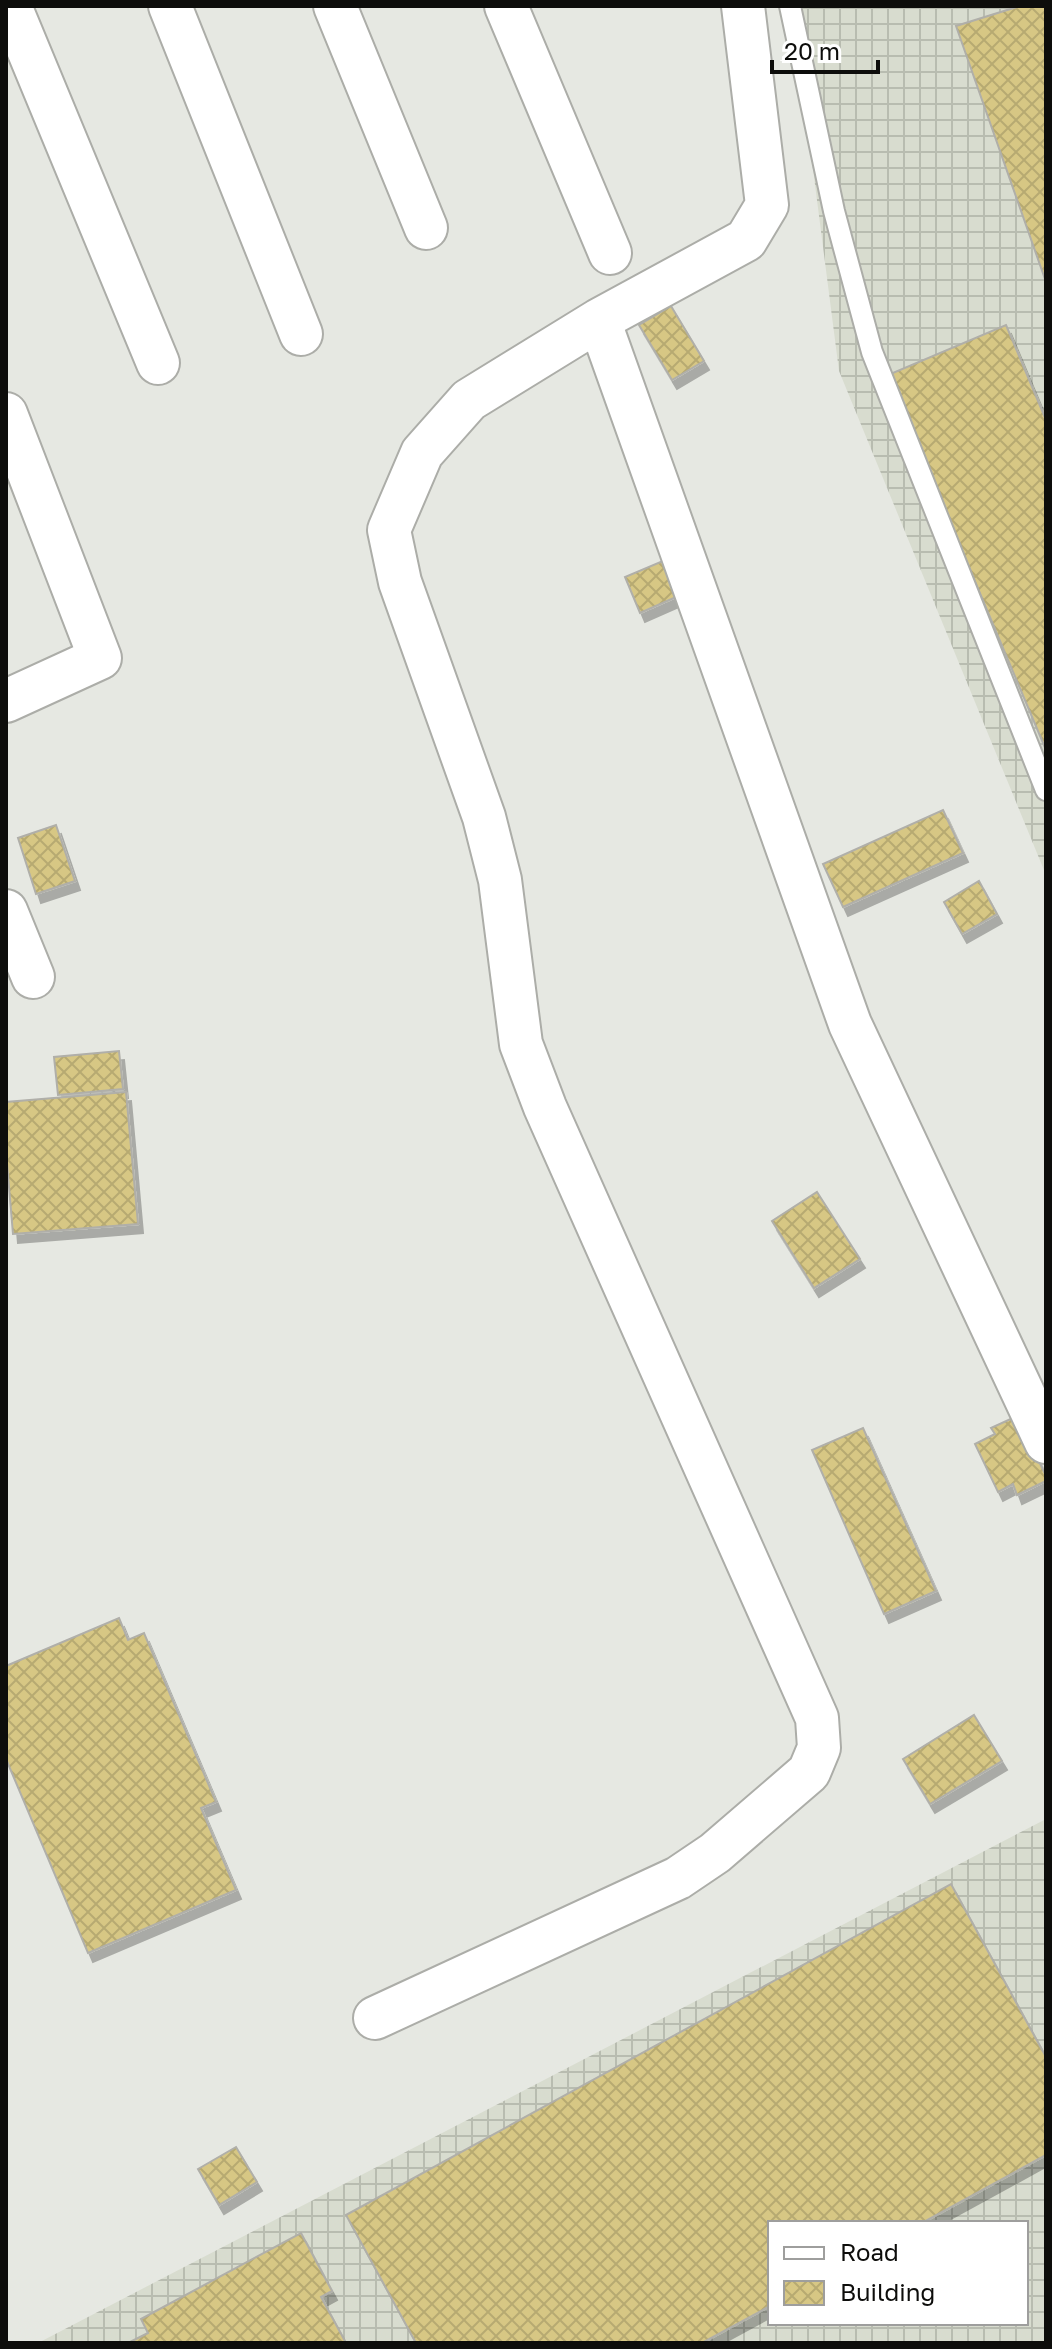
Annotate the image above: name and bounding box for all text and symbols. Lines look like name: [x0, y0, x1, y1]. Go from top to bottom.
scale bar: [772, 24, 878, 74]
text: 20 m: [784, 36, 840, 65]
legend: [768, 2221, 1028, 2325]
text: Road: [840, 2237, 899, 2266]
text: Building: [840, 2277, 935, 2306]

